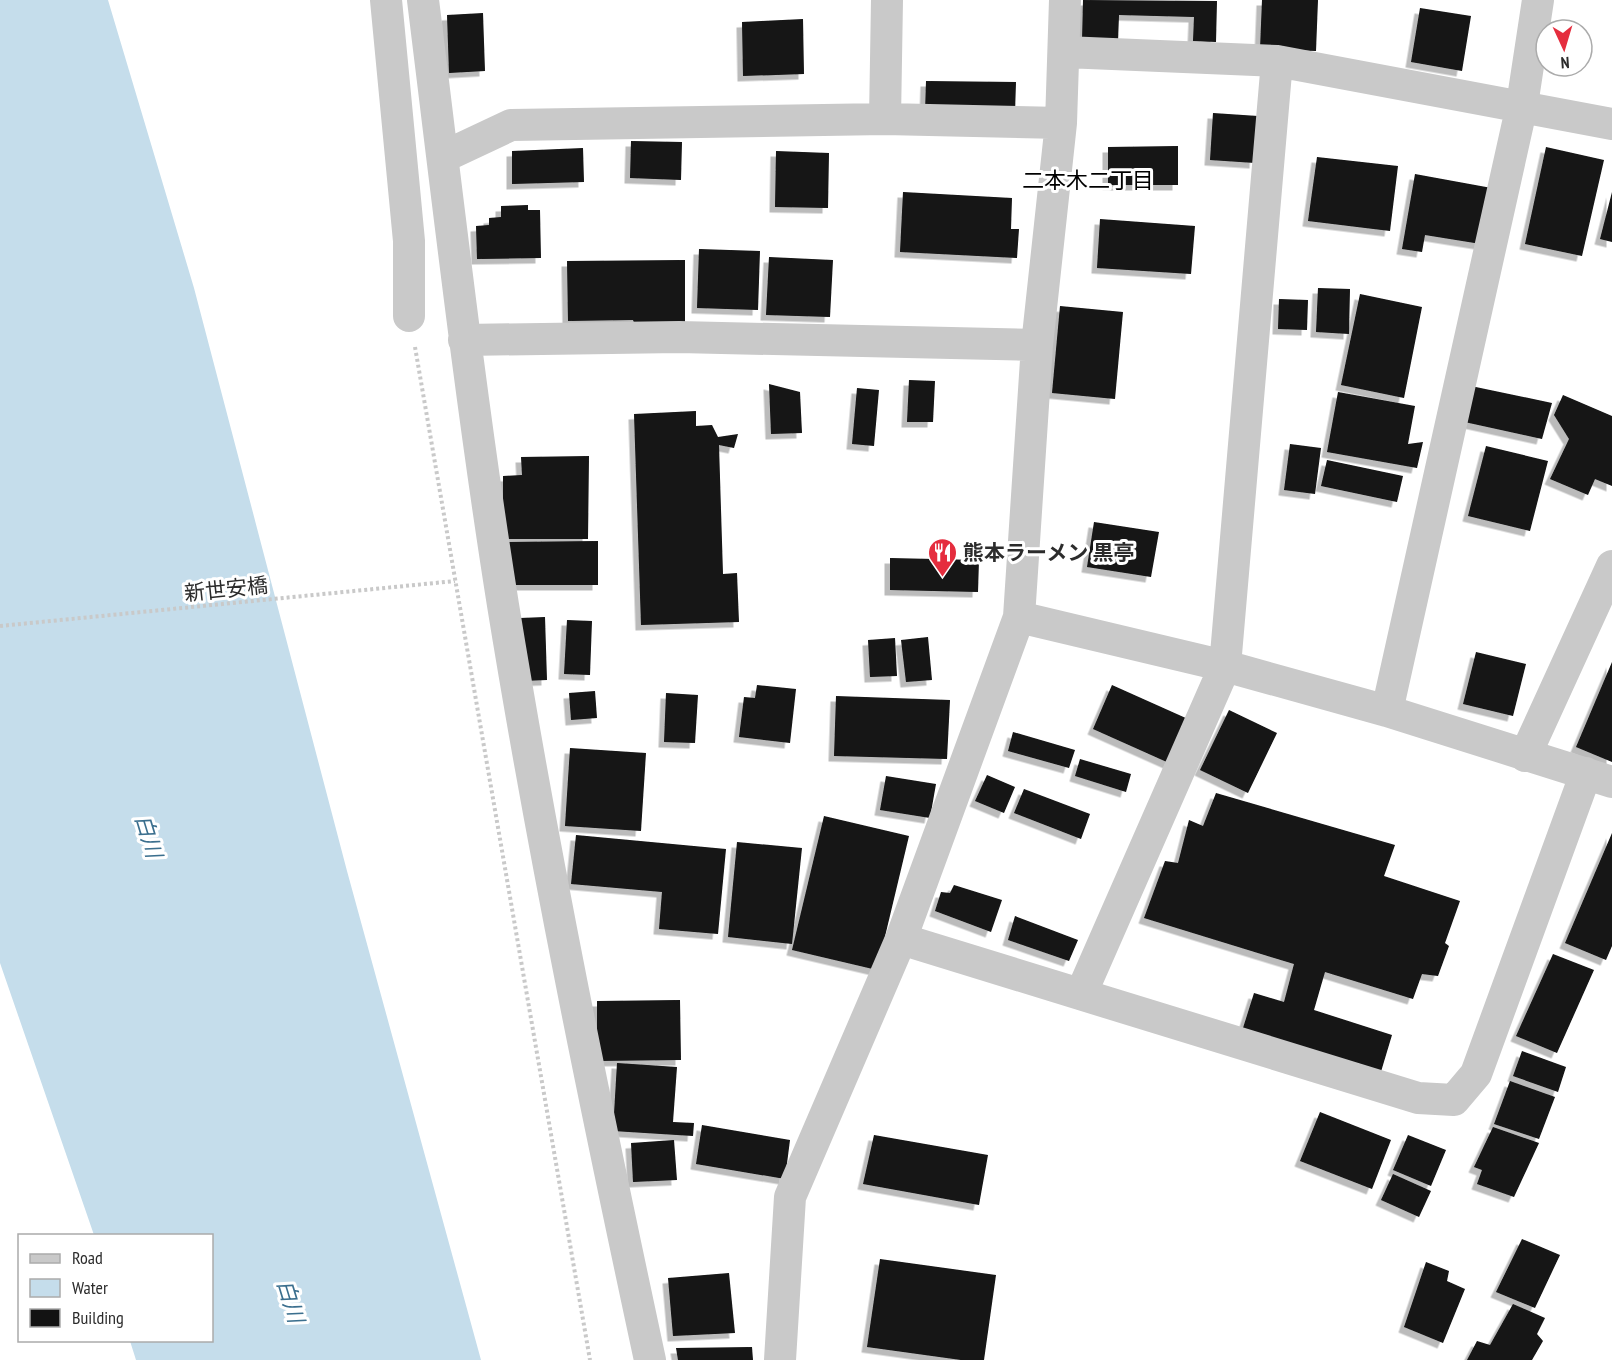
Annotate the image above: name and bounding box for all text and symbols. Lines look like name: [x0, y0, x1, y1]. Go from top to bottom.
north arrow: [1534, 18, 1594, 78]
text: N: [1560, 53, 1570, 73]
district label: 二本木二丁目: [1022, 166, 1154, 194]
restaurant icon: 熊本ラーメン 黒亭: [926, 536, 958, 578]
place label: 熊本ラーメン 黒亭: [963, 539, 1134, 566]
street label: 新世安橋: [183, 571, 269, 607]
water label: 白川: [129, 811, 169, 863]
legend: [18, 1234, 213, 1342]
text: Road: [72, 1246, 103, 1269]
text: Water: [72, 1276, 108, 1299]
water label: 白川: [271, 1276, 311, 1328]
text: Building: [72, 1306, 124, 1329]

